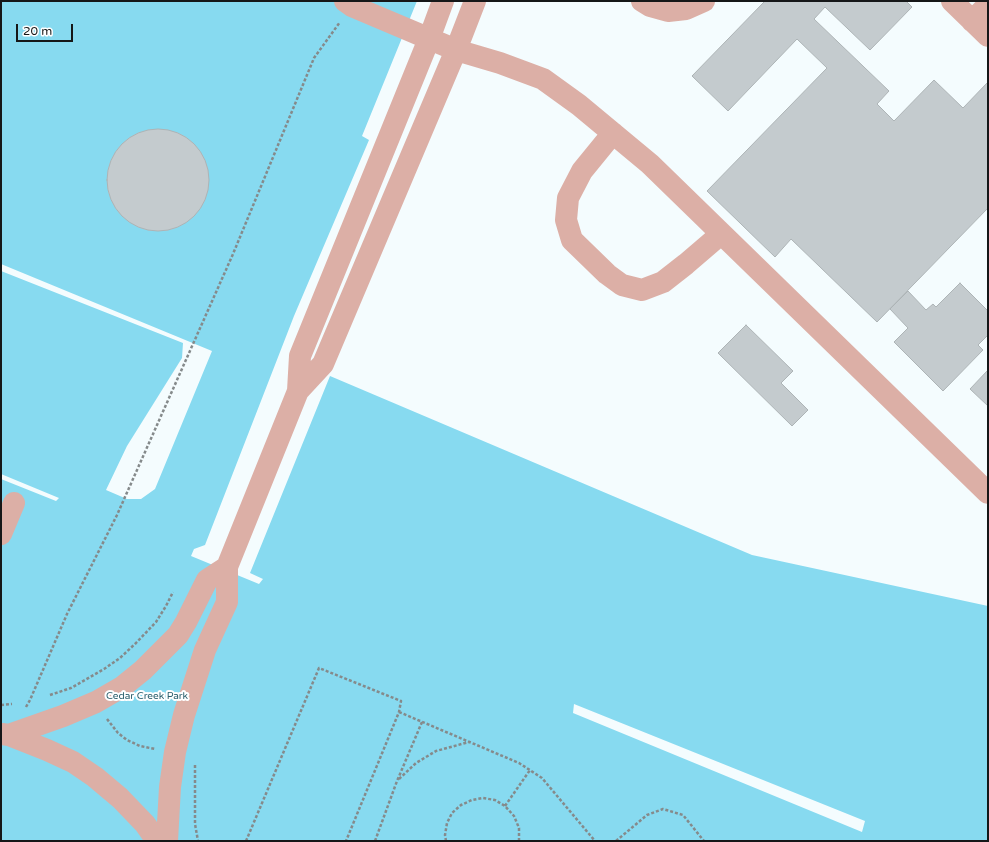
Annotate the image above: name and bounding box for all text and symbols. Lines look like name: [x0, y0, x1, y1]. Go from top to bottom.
scale bar: [18, 16, 75, 42]
text: 20 m: [23, 24, 52, 38]
park label: Cedar Creek Park: [106, 690, 188, 702]

